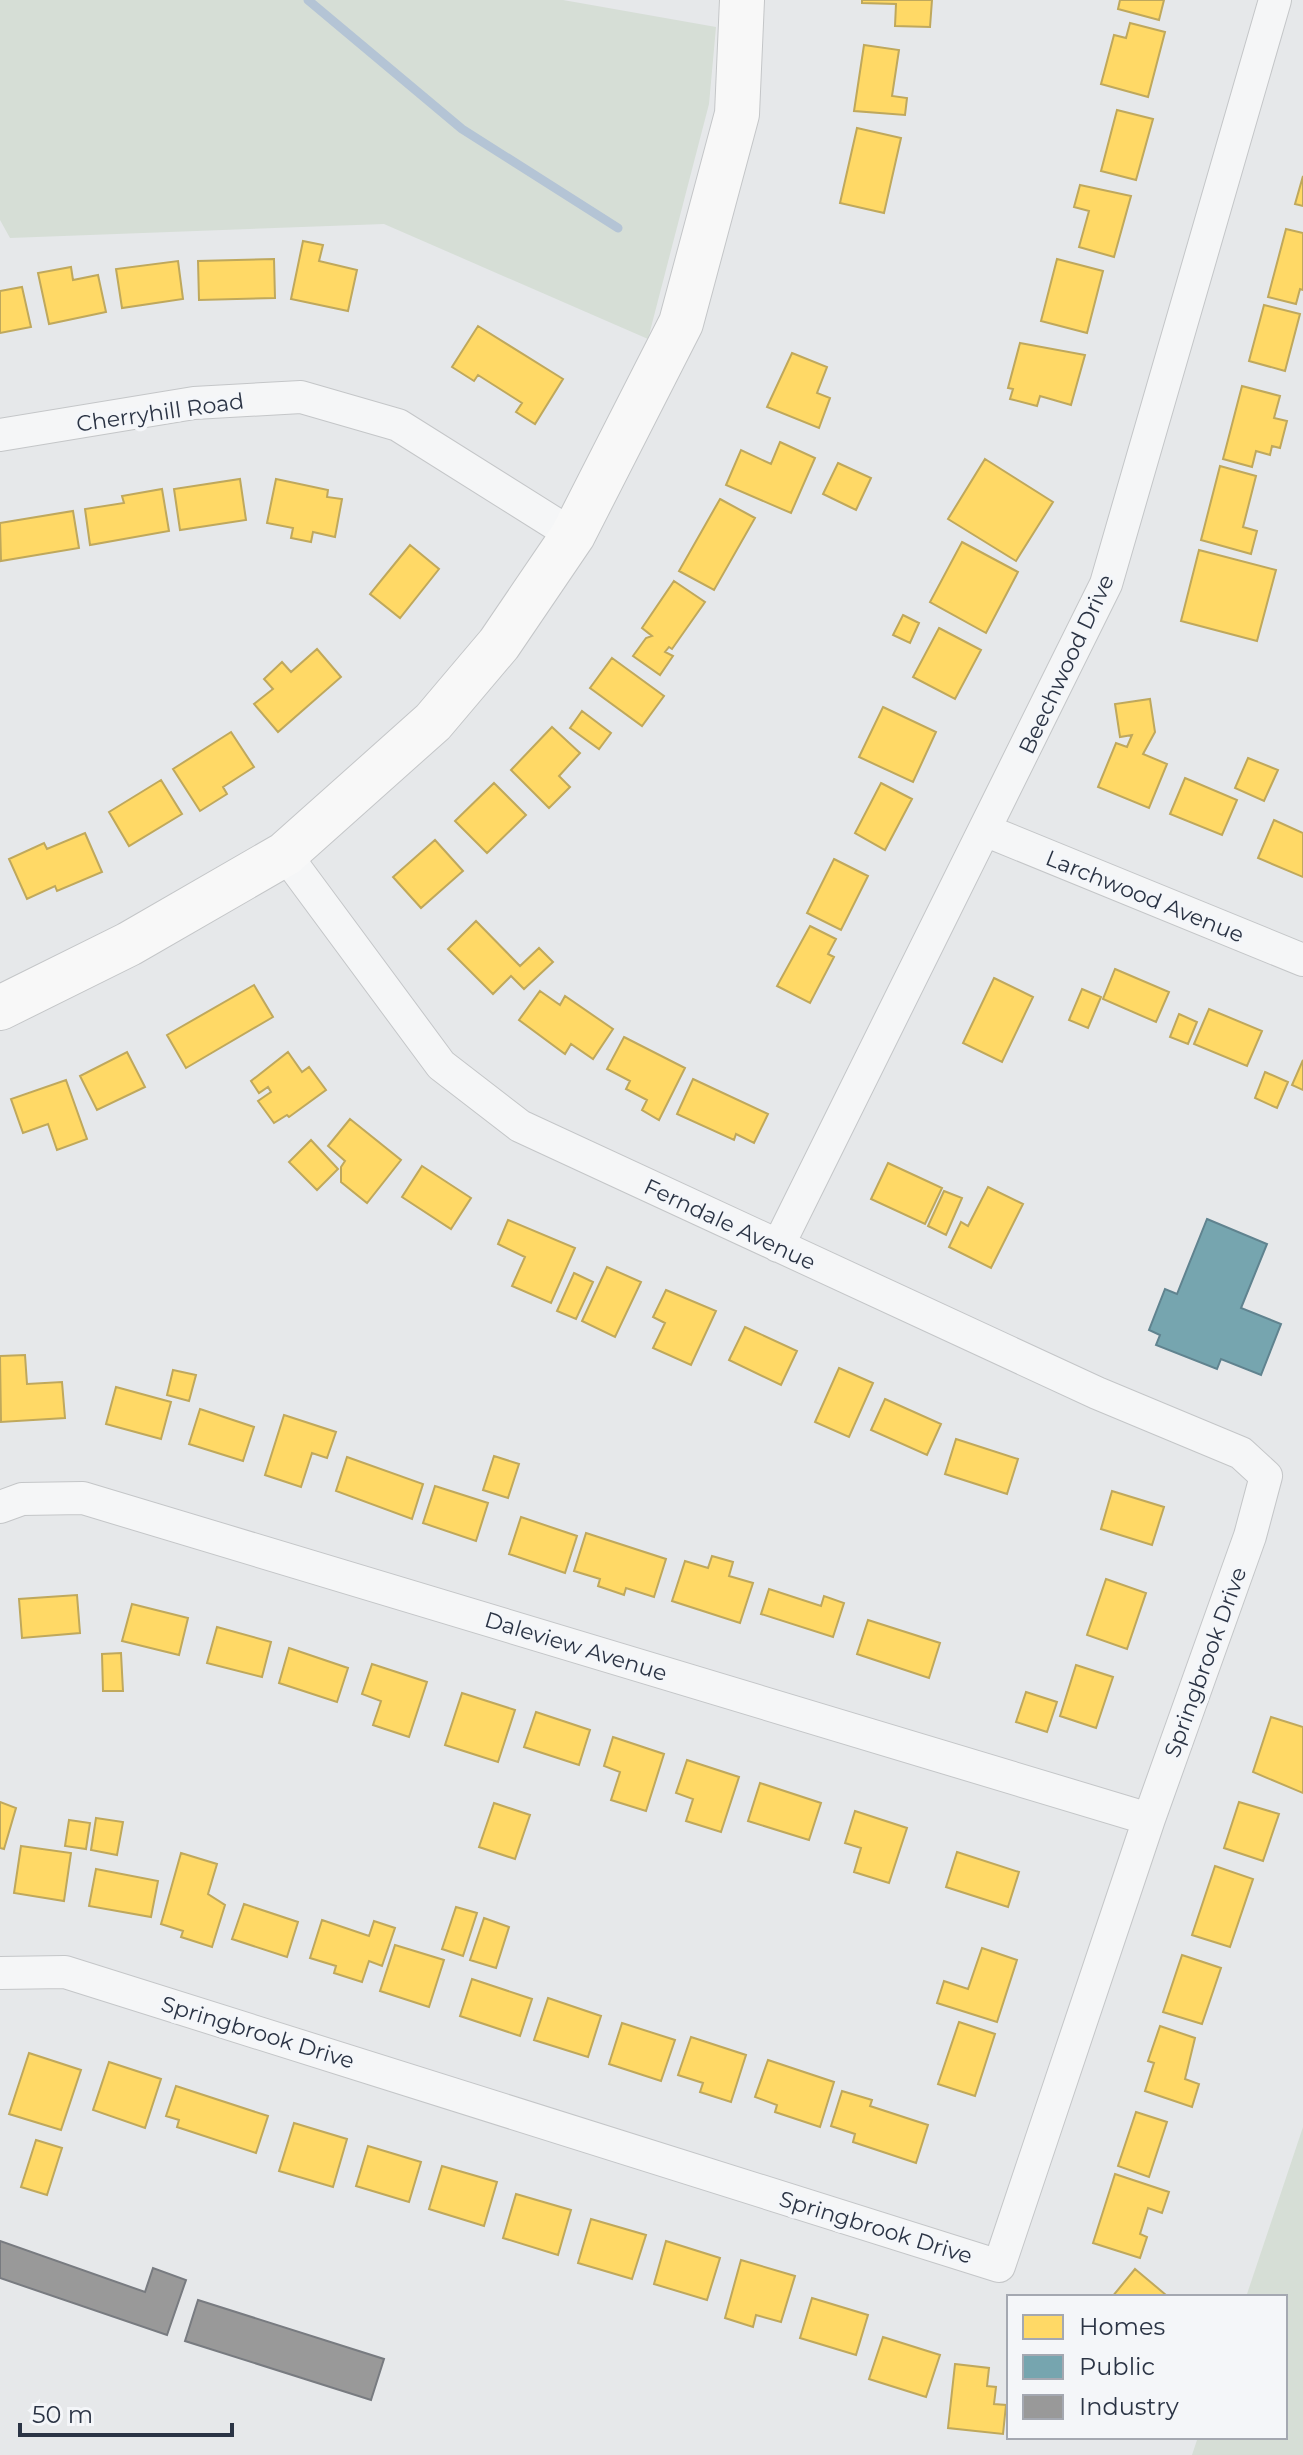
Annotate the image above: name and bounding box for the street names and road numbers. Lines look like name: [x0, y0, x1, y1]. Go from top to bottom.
street label: Cherryhill Road: [75, 387, 246, 438]
street label: Beechwood Drive: [1013, 570, 1120, 758]
street label: Larchwood Avenue: [1042, 844, 1248, 949]
street label: Ferndale Avenue: [640, 1173, 820, 1276]
street label: Springbrook Drive: [1158, 1563, 1252, 1761]
street label: Daleview Avenue: [481, 1606, 670, 1687]
street label: Springbrook Drive: [158, 1990, 358, 2075]
street label: Springbrook Drive: [776, 2185, 976, 2270]

